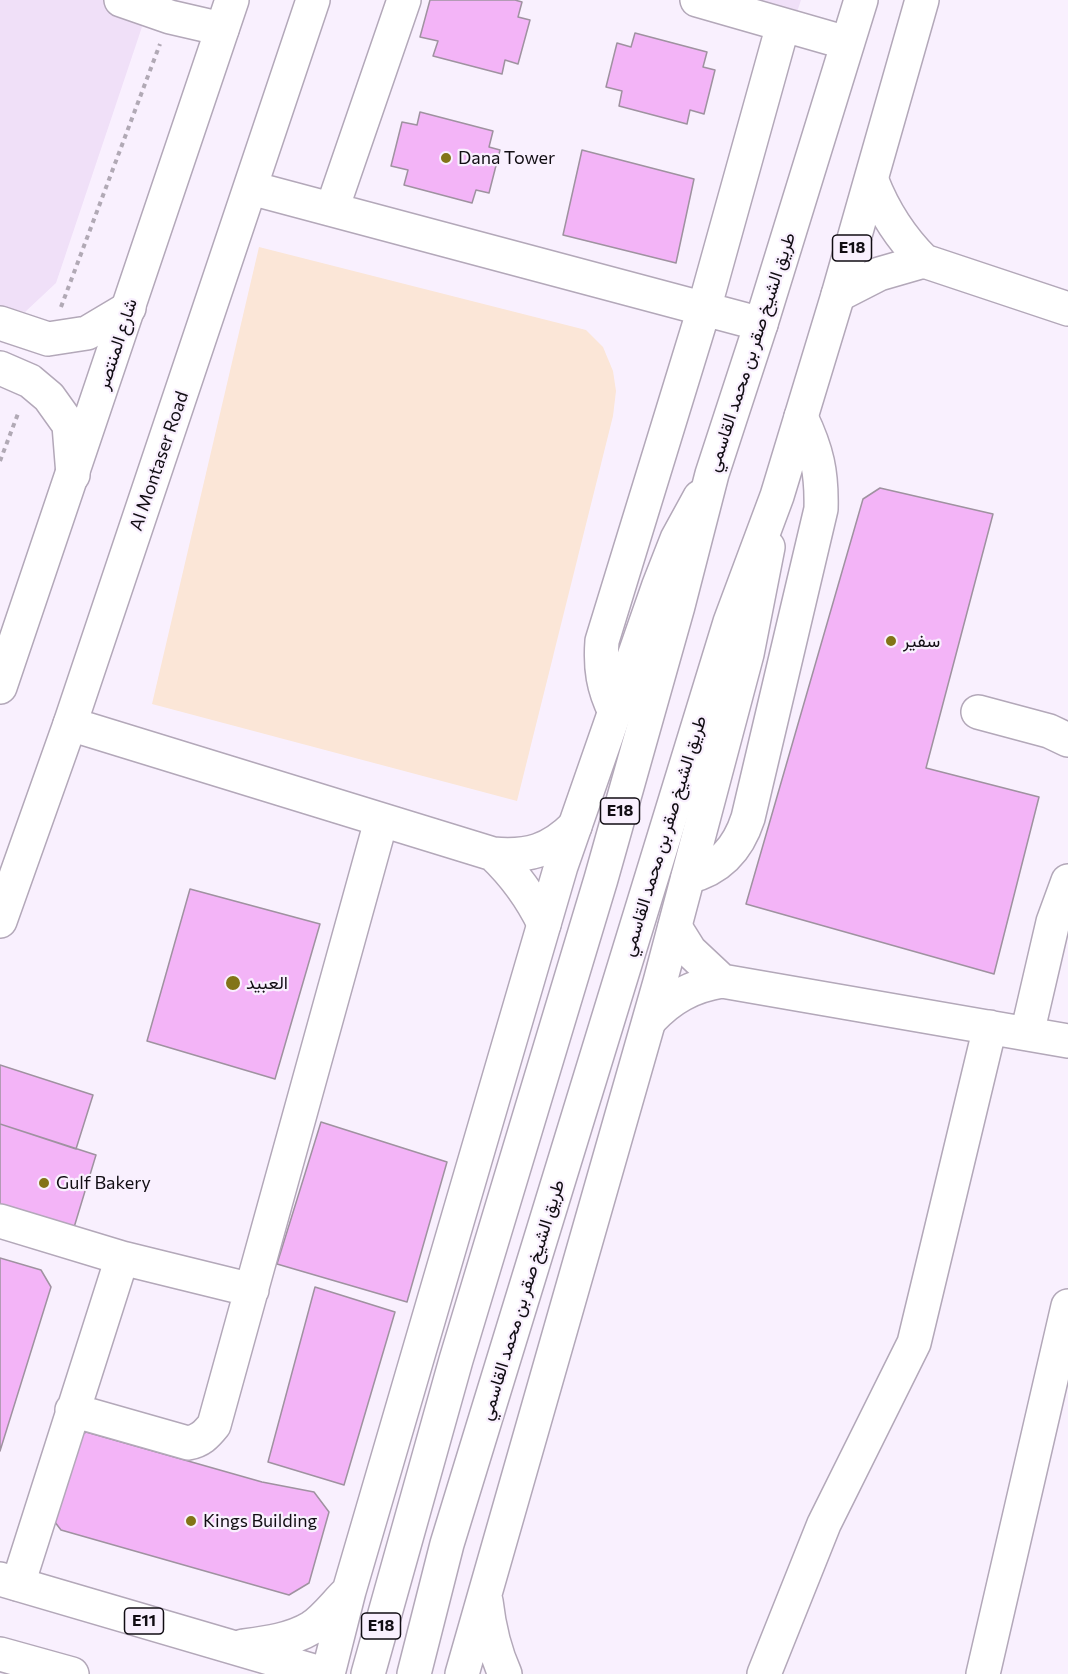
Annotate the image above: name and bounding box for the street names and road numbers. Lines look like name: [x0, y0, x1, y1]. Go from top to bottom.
street label: طريق الشيخ صقر بن محمد القاسمي: [702, 230, 800, 474]
road number: E18: [832, 235, 872, 261]
street label: شارع المنتصر: [92, 296, 142, 392]
street label: Al Montaser Road: [125, 389, 193, 533]
street label: طريق الشيخ صقر بن محمد القاسمي: [617, 713, 711, 959]
road number: E18: [600, 798, 640, 824]
street label: طريق الشيخ صقر بن محمد القاسمي: [475, 1177, 569, 1423]
road number: E11: [124, 1608, 164, 1634]
road number: E18: [362, 1613, 400, 1639]

